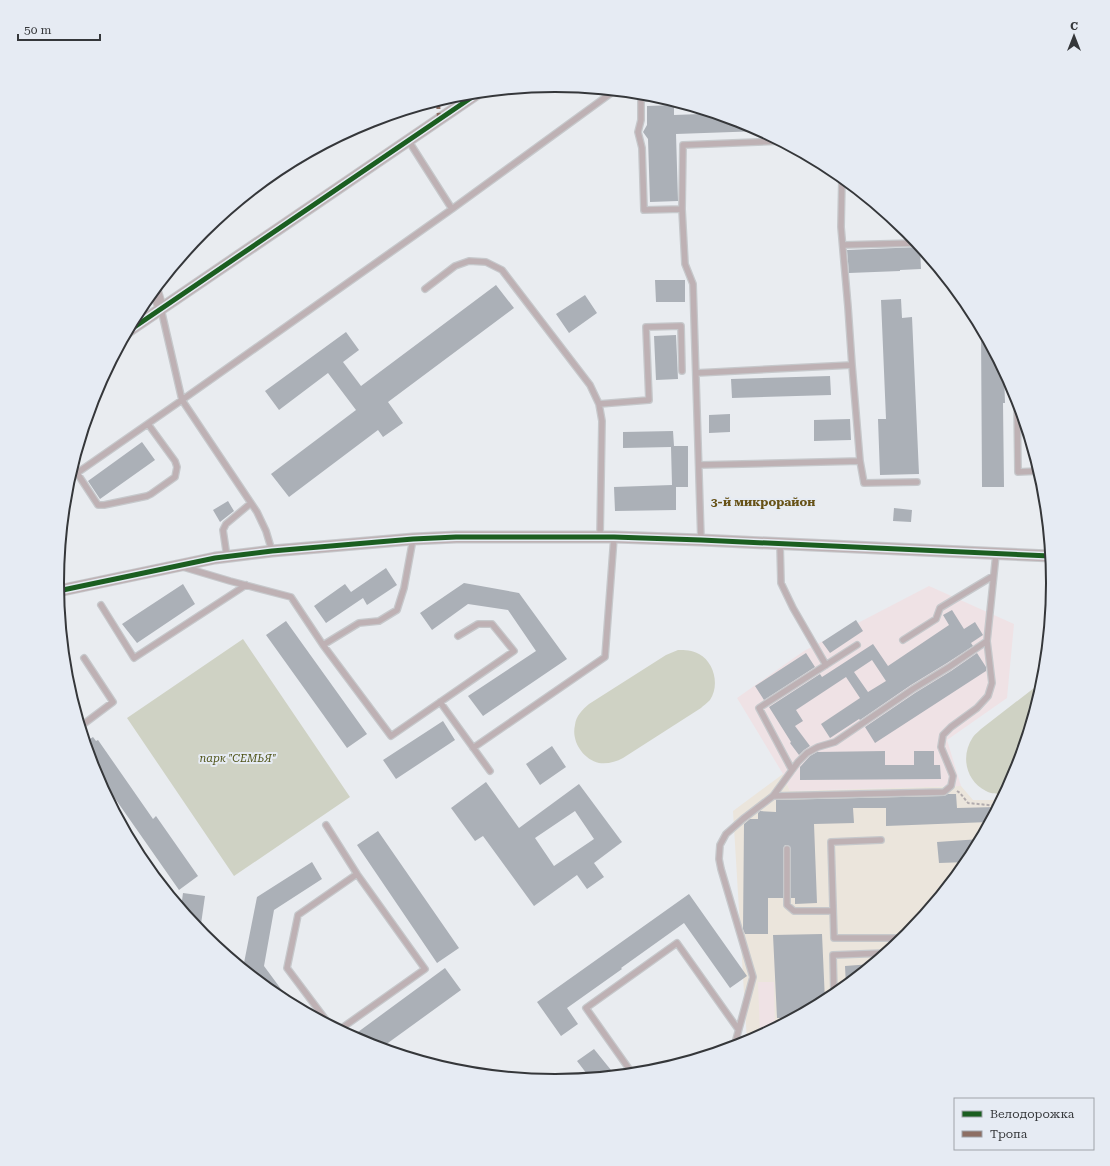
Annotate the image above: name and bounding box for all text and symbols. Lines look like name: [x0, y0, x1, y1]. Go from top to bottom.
scale bar: [18, 16, 100, 42]
north arrow: [1054, 16, 1094, 56]
text: С: [1070, 20, 1078, 33]
text: 50 m: [24, 23, 51, 37]
district label: 3-й микрорайон: [711, 495, 815, 509]
park label: парк "СЕМЬЯ": [200, 752, 276, 765]
legend: [954, 1098, 1094, 1150]
text: Велодорожка: [990, 1107, 1075, 1121]
text: Тропа: [990, 1127, 1028, 1141]

